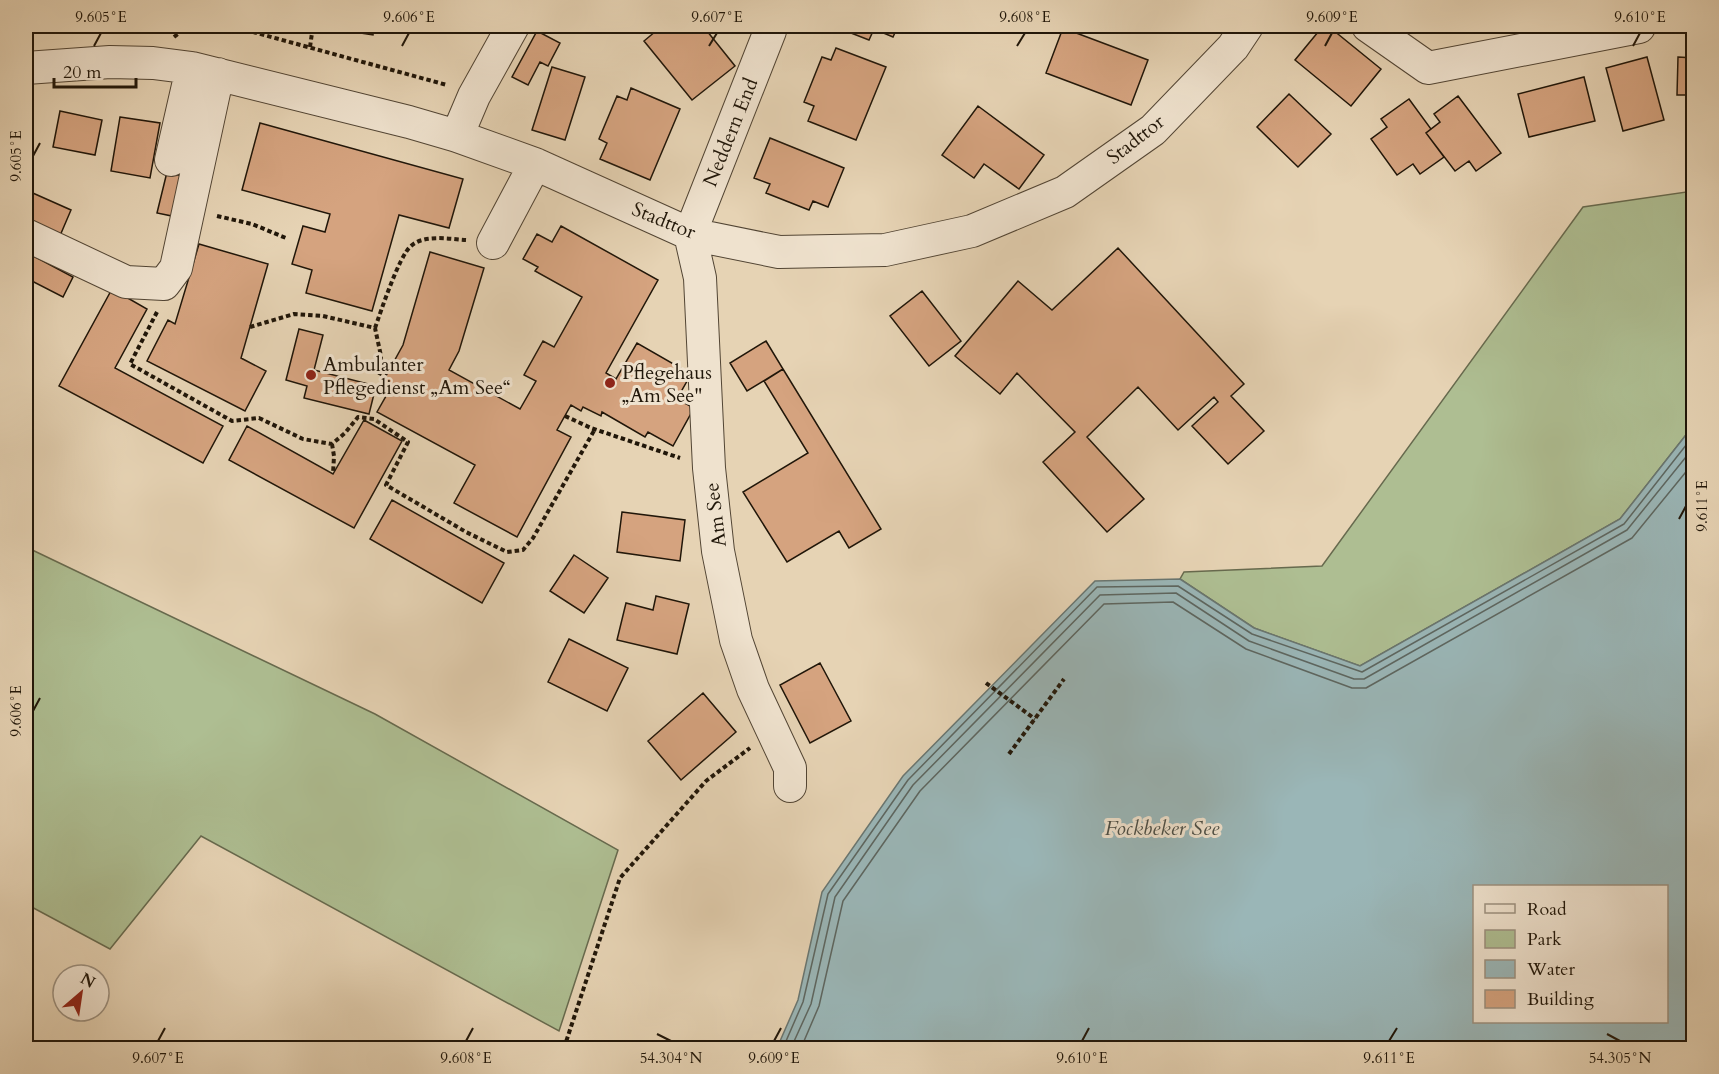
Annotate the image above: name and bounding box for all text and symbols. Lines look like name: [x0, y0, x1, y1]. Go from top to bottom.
text: 9.605°E: [75, 7, 127, 27]
text: 9.606°E: [383, 7, 435, 27]
text: 9.607°E: [691, 7, 743, 27]
text: 9.608°E: [999, 7, 1051, 27]
text: 9.609°E: [1306, 7, 1358, 27]
text: 9.610°E: [1614, 7, 1666, 27]
scale bar: [54, 51, 136, 89]
text: 20 m: [63, 60, 102, 85]
street label: Neddern End: [696, 74, 765, 191]
street label: Stadttor: [1101, 108, 1170, 170]
text: 9.605°E: [6, 130, 26, 182]
street label: Stadttor: [628, 196, 700, 246]
place label: Ambulanter Pflegedienst „Am See“: [323, 351, 511, 401]
place label: Pflegehaus „Am See": [622, 359, 712, 409]
marker: Ambulanter Pflegedienst „Am See“: [304, 368, 318, 382]
marker: Pflegehaus „Am See": [603, 376, 617, 390]
text: 9.611°E: [1692, 480, 1712, 532]
street label: Am See: [698, 481, 733, 549]
text: 9.606°E: [6, 685, 26, 737]
water label: Fockbeker See: [1105, 814, 1220, 843]
legend: [1473, 885, 1668, 1023]
text: Road: [1527, 897, 1567, 922]
text: Park: [1527, 927, 1562, 952]
text: Water: [1526, 957, 1576, 982]
north arrow: [51, 963, 111, 1023]
text: N: [76, 968, 99, 994]
text: Building: [1527, 987, 1595, 1012]
text: 9.607°E: [132, 1048, 184, 1068]
text: 9.608°E: [440, 1048, 492, 1068]
text: 54.304°N: [640, 1048, 703, 1068]
text: 9.609°E: [748, 1048, 800, 1068]
text: 9.610°E: [1056, 1048, 1108, 1068]
text: 9.611°E: [1363, 1048, 1415, 1068]
text: 54.305°N: [1589, 1048, 1652, 1068]

